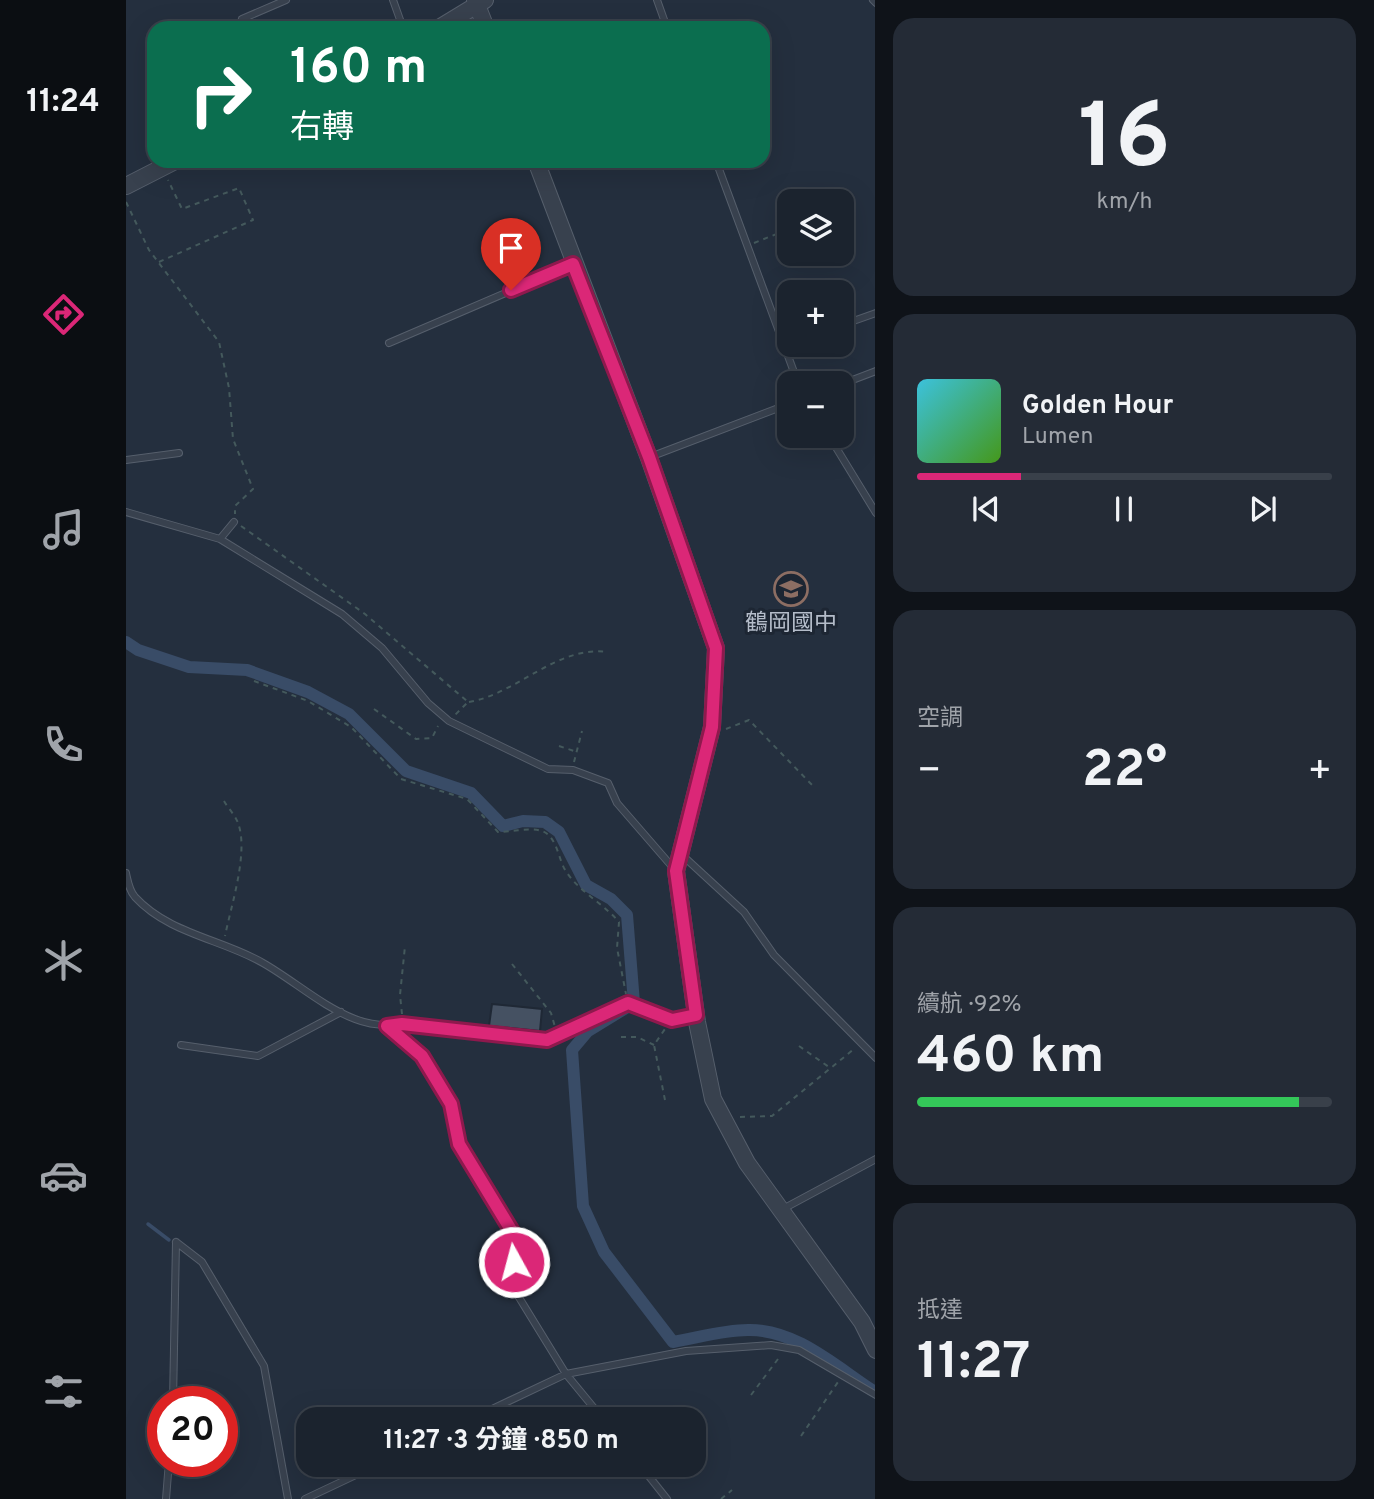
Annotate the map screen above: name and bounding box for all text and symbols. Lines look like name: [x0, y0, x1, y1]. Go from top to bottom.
text: 160 m: [290, 39, 427, 101]
icon: right: [175, 49, 266, 140]
text: 11:24: [26, 83, 100, 123]
text: 16: [1078, 85, 1171, 200]
text: 右轉: [290, 109, 354, 149]
text: km/h: [1097, 188, 1152, 217]
map controls: [777, 189, 854, 448]
button: layers: [777, 189, 854, 266]
pin: [481, 218, 541, 290]
icon: arrive: [492, 229, 530, 267]
button: +: [777, 280, 854, 357]
icon: directions: [39, 290, 88, 339]
button: −: [777, 371, 854, 448]
text: Golden Hour: [1022, 390, 1173, 423]
text: Lumen: [1022, 423, 1093, 452]
icon: previous: [967, 490, 1005, 528]
icon: pause: [1105, 490, 1143, 528]
icon: next: [1244, 490, 1282, 528]
icon: music: [39, 505, 88, 554]
school or university icon: 鶴岡國中: [772, 570, 810, 608]
place label: 鶴岡國中: [745, 610, 837, 639]
text: 空調: [917, 705, 963, 734]
icon: phone: [39, 720, 88, 769]
text: 22°: [1082, 739, 1167, 805]
text: −: [917, 748, 942, 797]
text: +: [1307, 748, 1332, 797]
icon: climate: [39, 936, 88, 985]
text: 續航 · 92%: [917, 991, 1022, 1020]
text: 460 km: [917, 1025, 1104, 1091]
icon: car: [39, 1151, 88, 1200]
position arrow: [477, 1225, 551, 1299]
text: 抵達: [917, 1297, 963, 1326]
text: 11:27: [917, 1331, 1030, 1397]
icon: filters: [39, 1367, 88, 1416]
speed limit sign: 20: [147, 1386, 238, 1477]
text: 11:27 · 3 分鐘 · 850 m: [383, 1425, 619, 1458]

